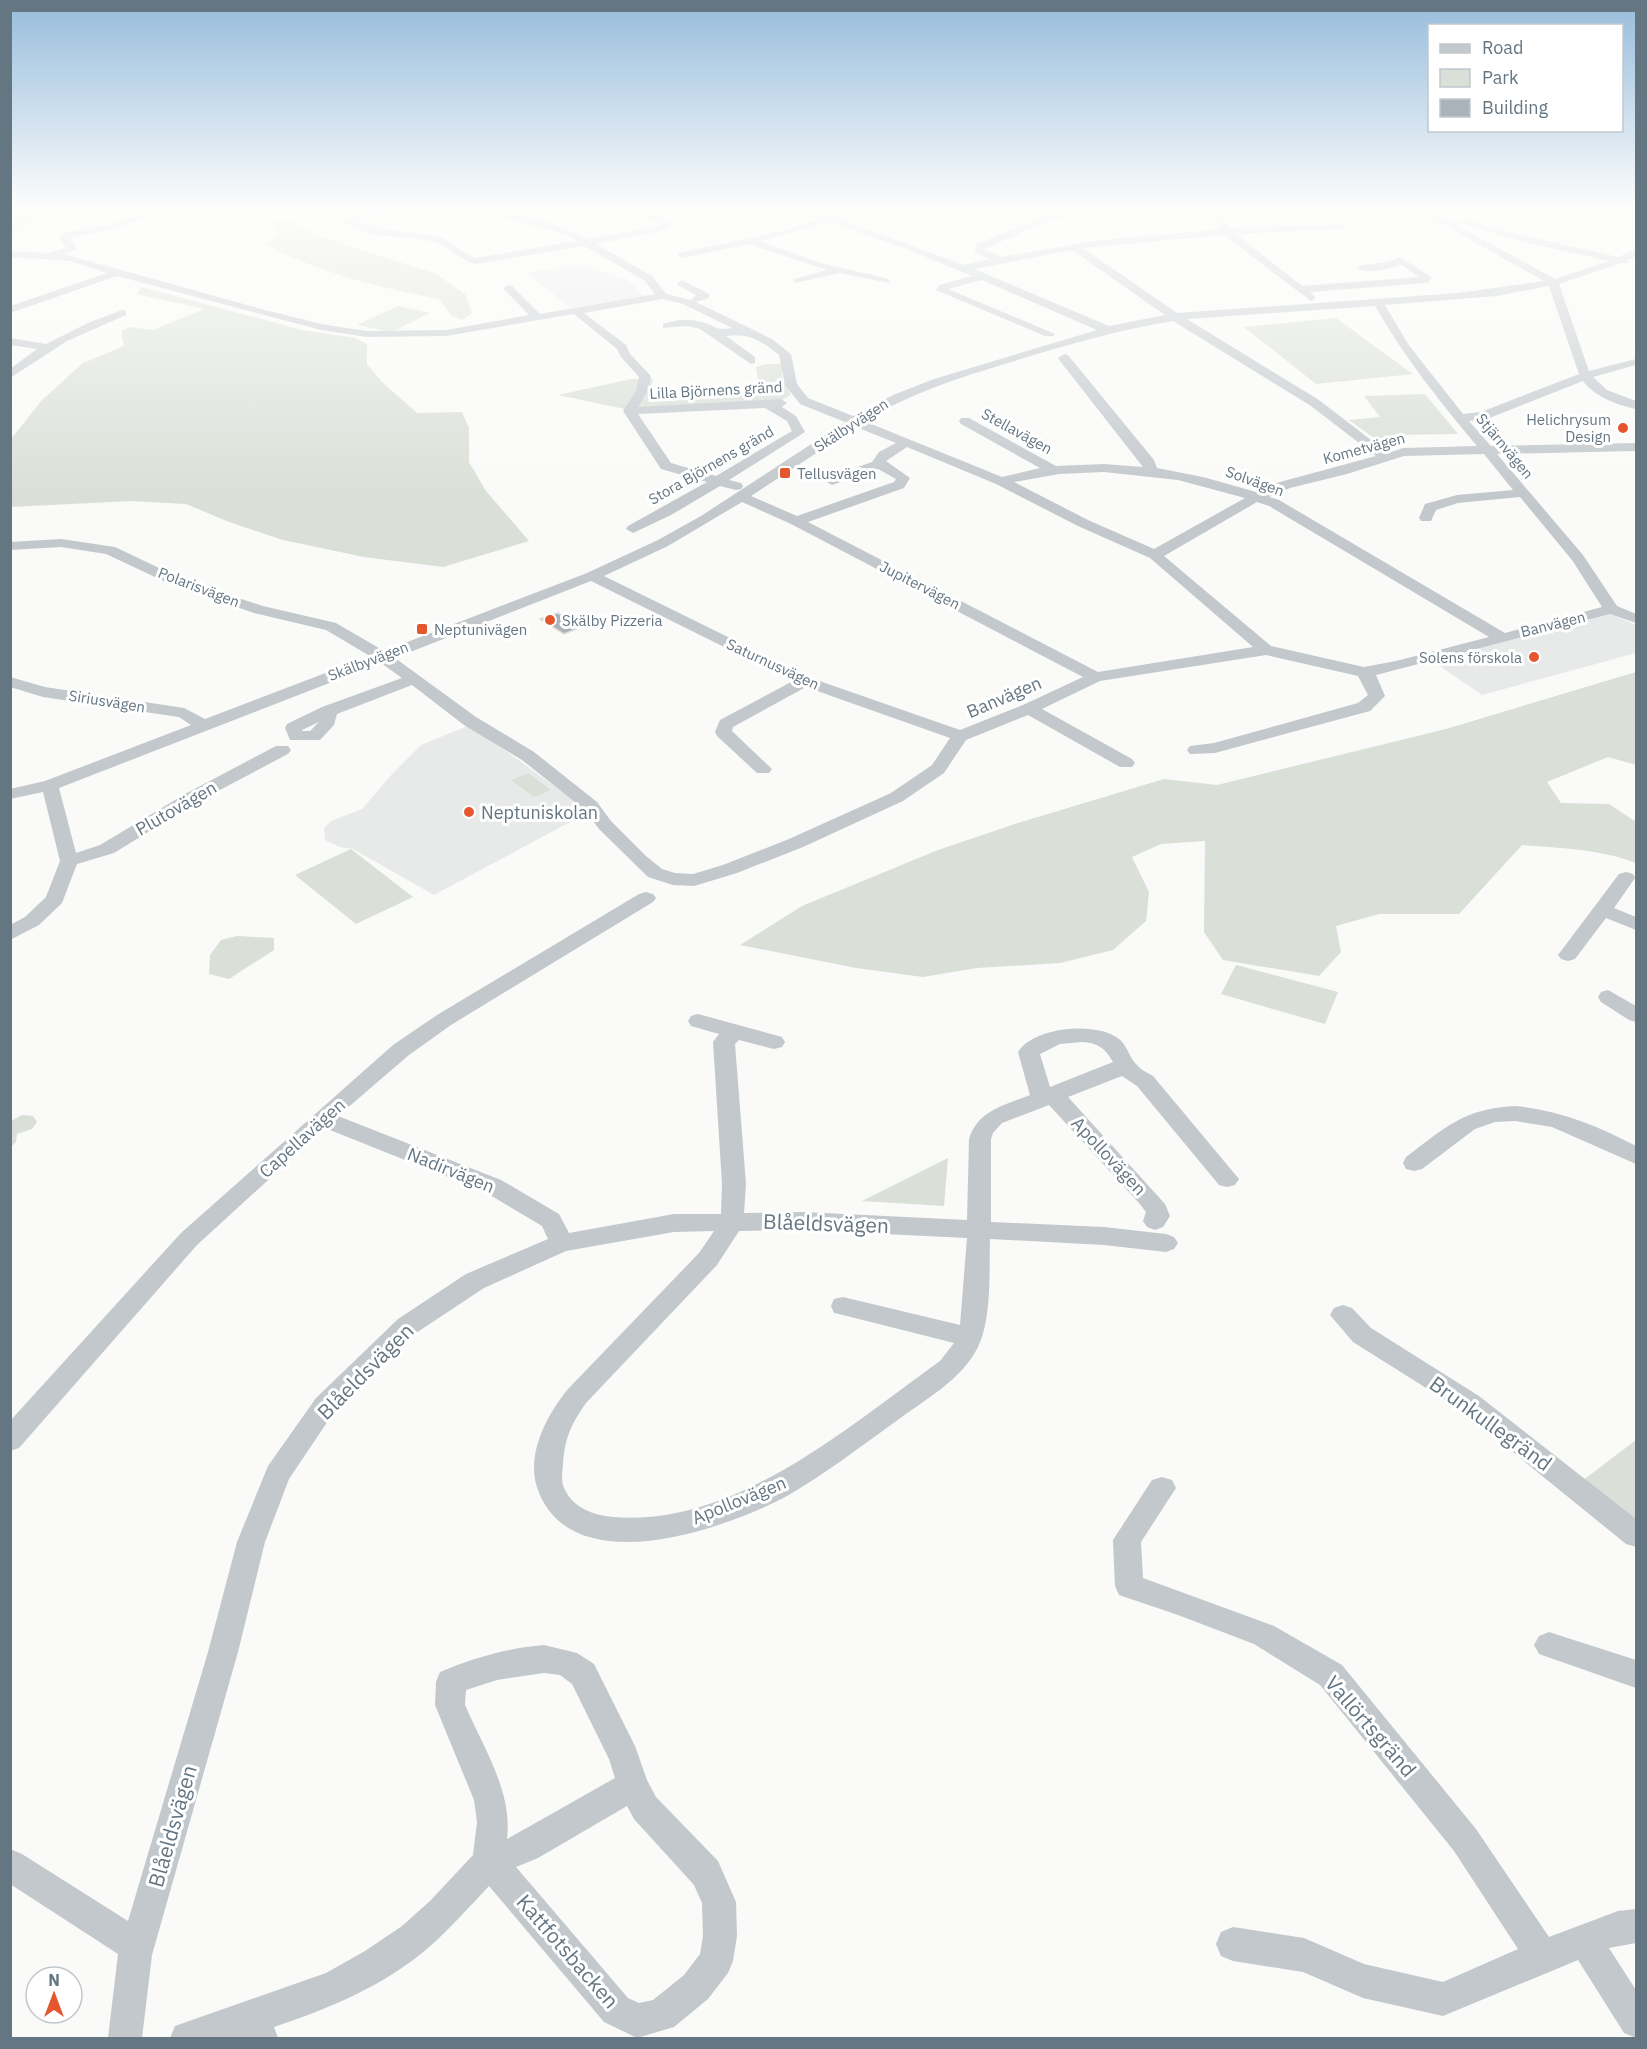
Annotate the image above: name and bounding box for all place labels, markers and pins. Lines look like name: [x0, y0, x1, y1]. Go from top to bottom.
place label: Helichrysum Design: [1526, 410, 1611, 446]
marker: Helichrysum Design: [1616, 421, 1630, 435]
place label: Tellusvägen: [797, 464, 876, 483]
marker: Tellusvägen: [778, 466, 792, 480]
place label: Skälby Pizzeria: [562, 611, 662, 630]
marker: Skälby Pizzeria: [543, 613, 557, 627]
place label: Neptunivägen: [434, 620, 527, 639]
marker: Neptunivägen: [415, 622, 429, 636]
place label: Solens förskola: [1419, 648, 1522, 667]
marker: Solens förskola: [1527, 650, 1541, 664]
place label: Neptuniskolan: [481, 801, 598, 824]
marker: Neptuniskolan: [462, 805, 476, 819]

